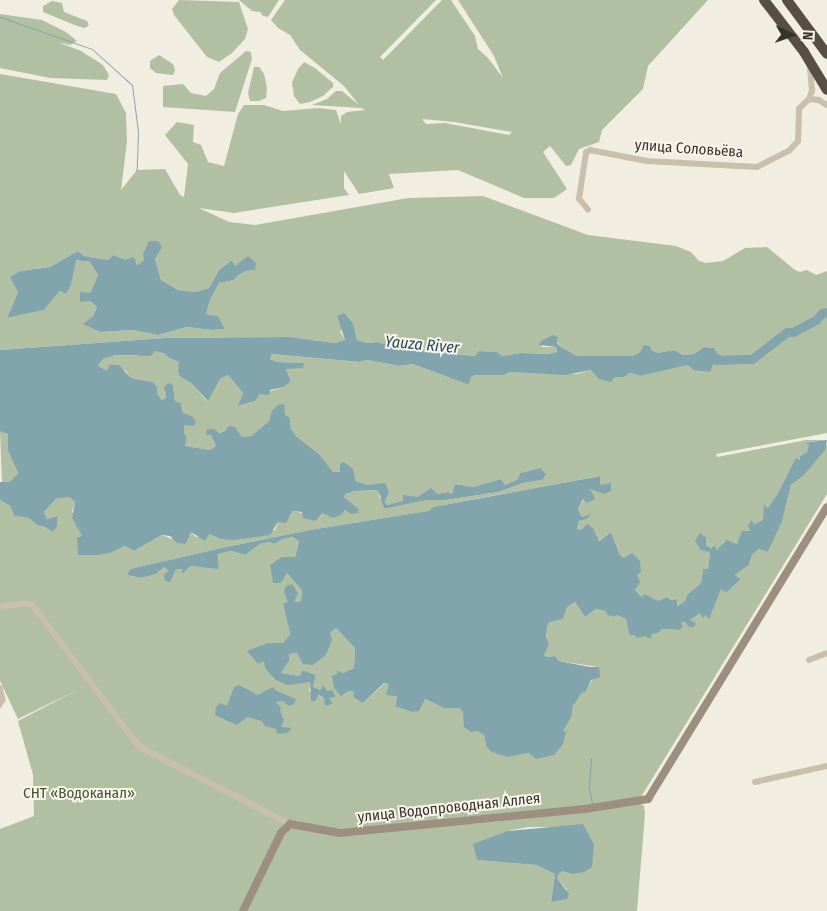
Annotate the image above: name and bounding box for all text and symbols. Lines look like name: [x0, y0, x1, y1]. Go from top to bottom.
north arrow: [767, 10, 817, 60]
text: N: [799, 31, 816, 40]
street label: улица Соловьёва: [634, 136, 744, 162]
water label: Yauza River: [384, 332, 460, 358]
park label: СНТ «Водоканал»: [23, 785, 135, 803]
street label: улица Водопроводная Аллея: [357, 789, 541, 827]

